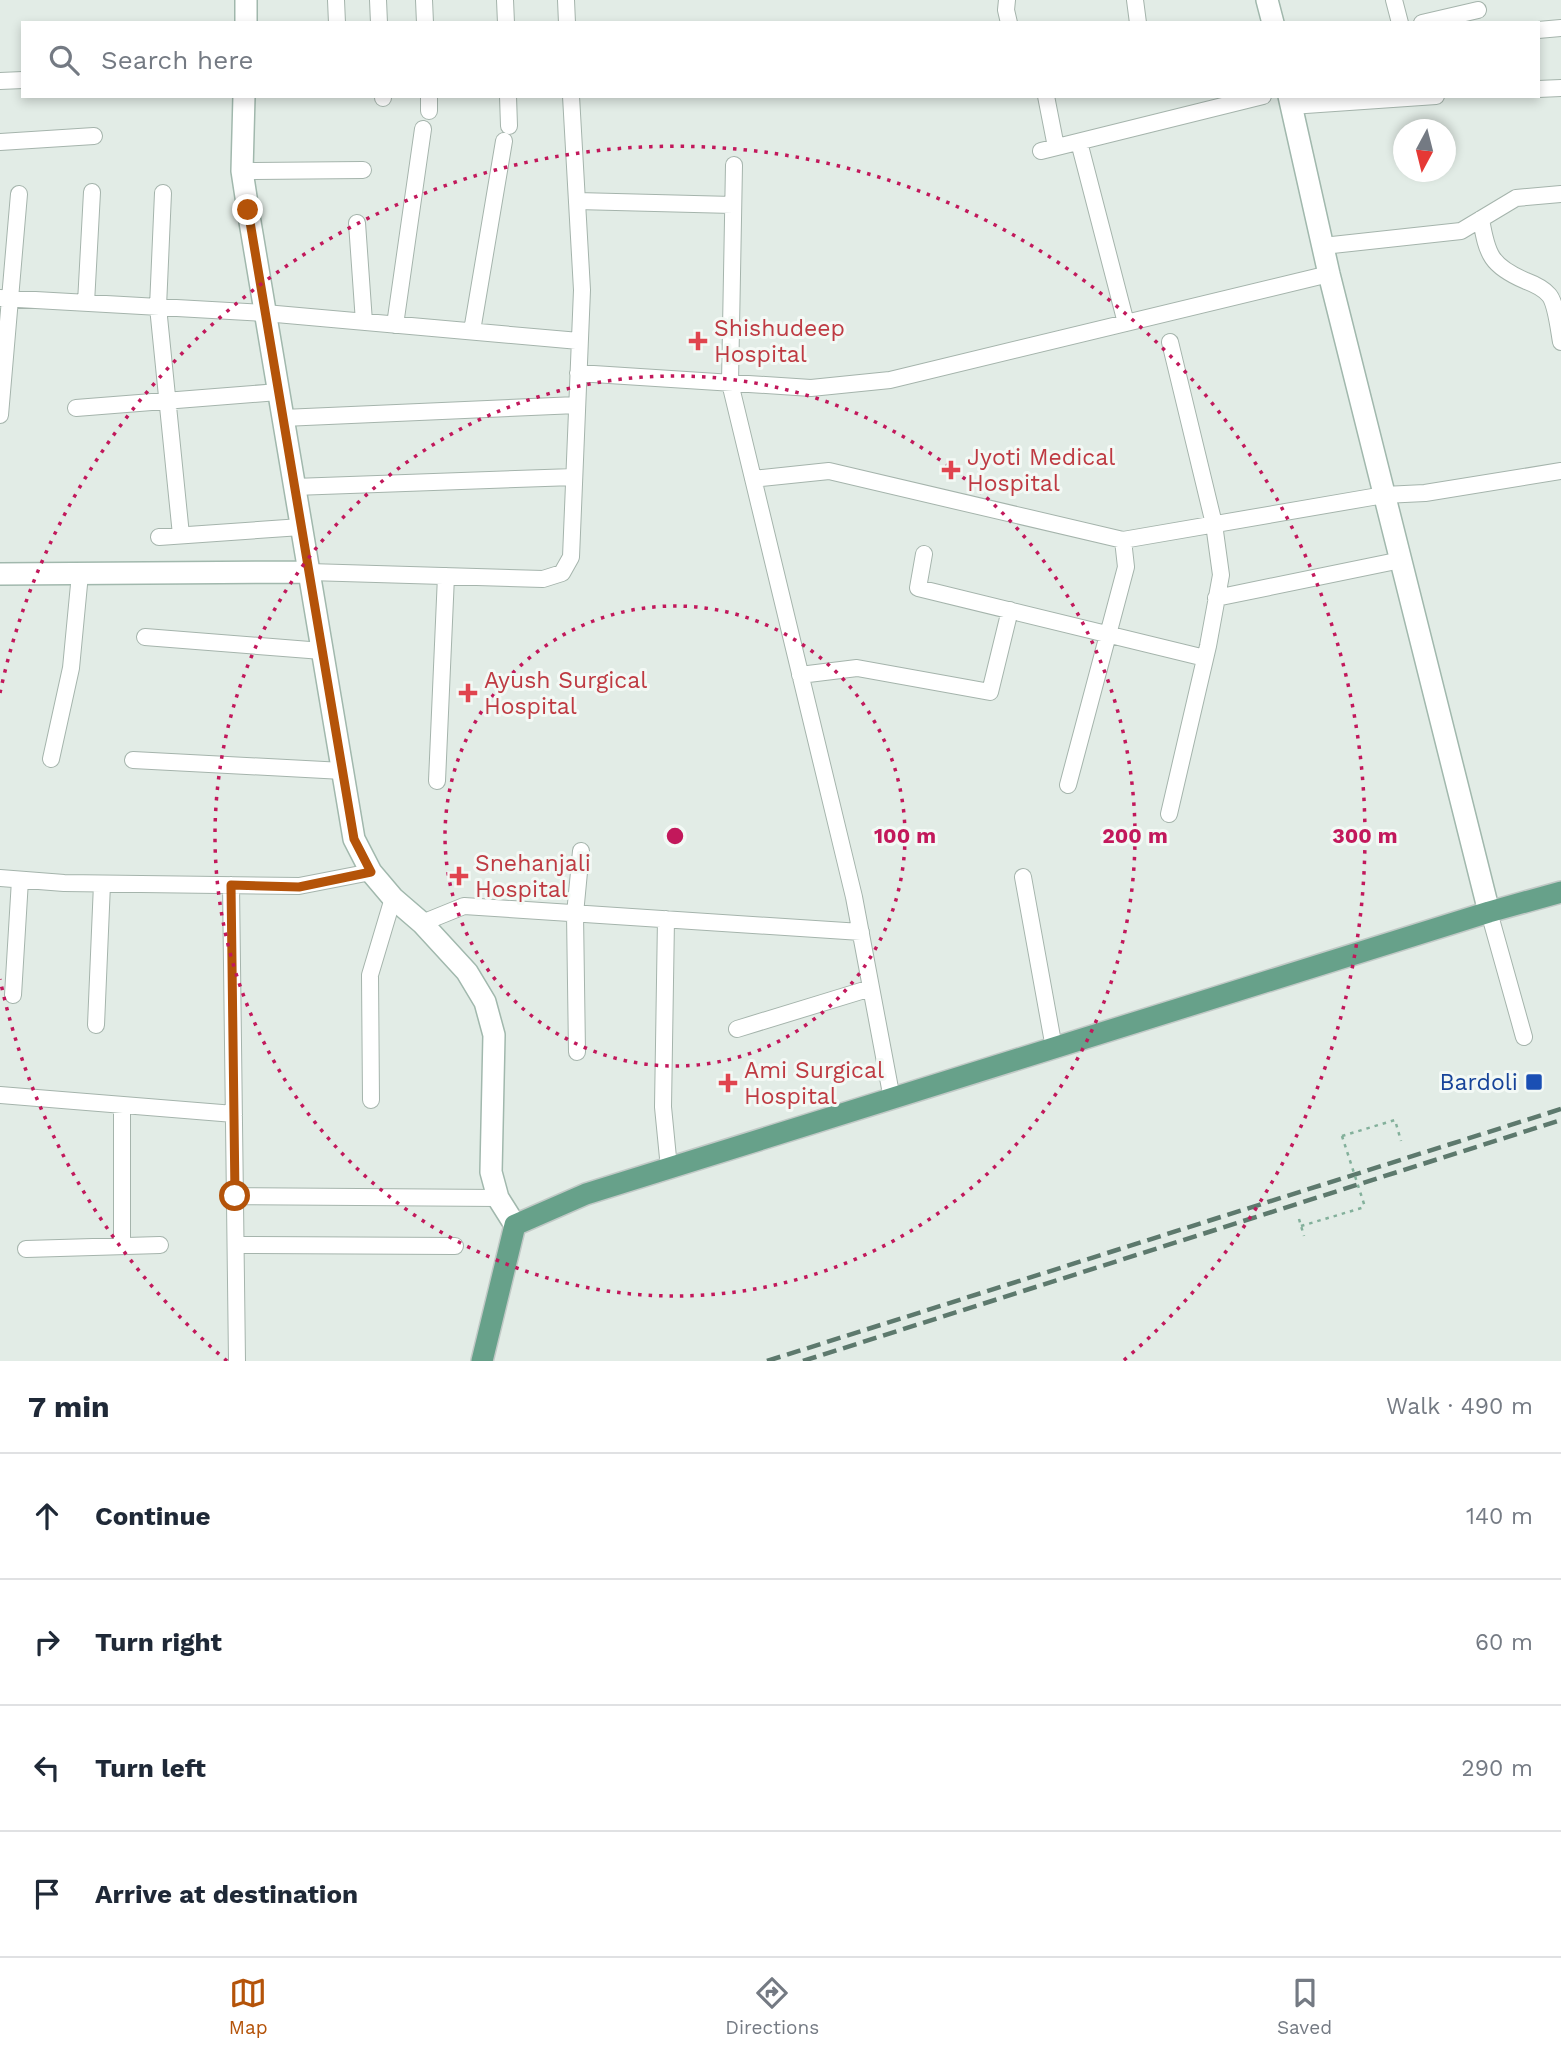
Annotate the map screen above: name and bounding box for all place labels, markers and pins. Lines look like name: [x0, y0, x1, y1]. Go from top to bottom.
place label: Shishudeep Hospital: [714, 315, 845, 368]
marker: Shishudeep Hospital: [688, 331, 708, 351]
place label: Jyoti Medical Hospital: [967, 444, 1115, 497]
marker: Jyoti Medical Hospital: [941, 460, 961, 480]
place label: Ayush Surgical Hospital: [484, 667, 647, 720]
marker: Ayush Surgical Hospital: [458, 683, 478, 703]
centre of rings: [663, 824, 687, 848]
place label: Snehanjali Hospital: [475, 850, 591, 903]
marker: Snehanjali Hospital: [449, 866, 469, 886]
place label: Ami Surgical Hospital: [744, 1057, 884, 1110]
place label: Bardoli: [1440, 1069, 1518, 1096]
marker: Bardoli: [1524, 1072, 1544, 1092]
marker: Ami Surgical Hospital: [718, 1073, 738, 1093]

